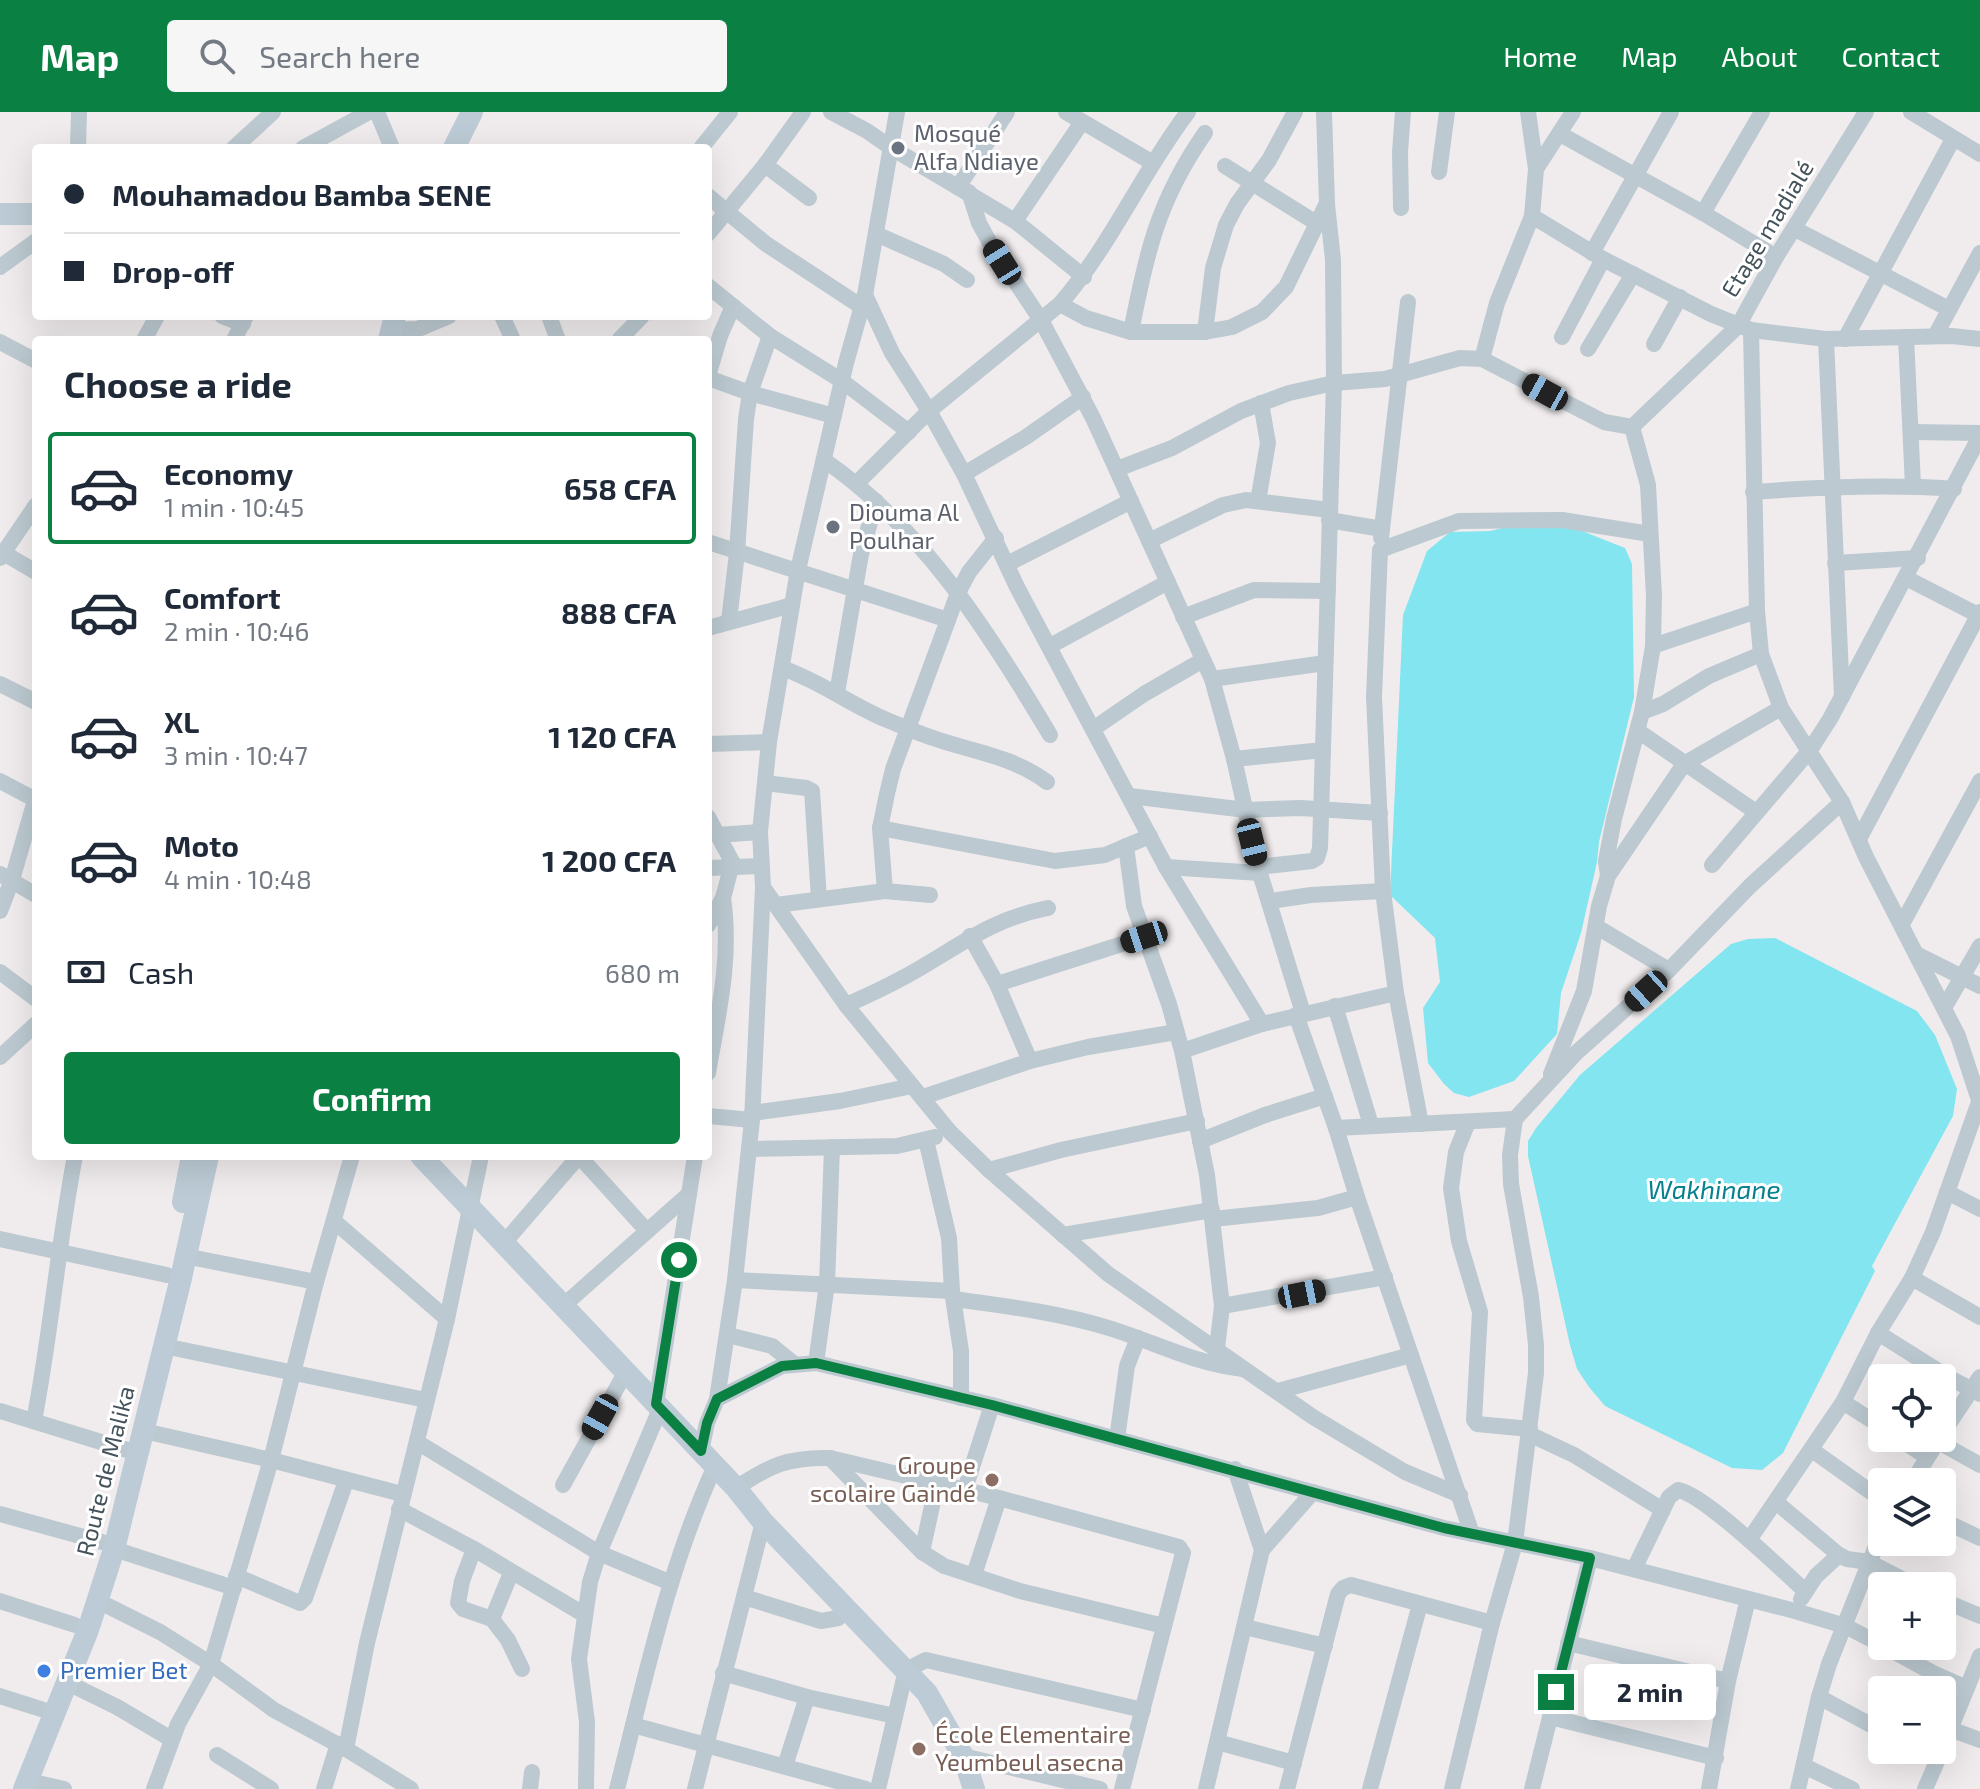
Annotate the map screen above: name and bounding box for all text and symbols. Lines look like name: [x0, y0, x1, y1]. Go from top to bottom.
search box: [167, 20, 727, 92]
text: Map: [40, 33, 119, 79]
icon: search: [195, 34, 239, 78]
text: Search here: [259, 38, 420, 74]
text: Home: [1503, 39, 1577, 73]
text: Map: [1621, 39, 1678, 73]
text: About: [1722, 39, 1797, 73]
text: Contact: [1841, 39, 1940, 73]
place label: Mosqué Alfa Ndiaye: [914, 118, 1039, 175]
marker: Mosqué Alfa Ndiaye: [889, 139, 907, 157]
street label: Etage madialé: [1715, 155, 1819, 302]
text: Mouhamadou Bamba SENE: [112, 176, 492, 212]
car: [979, 235, 1025, 289]
text: Drop-off: [112, 253, 234, 289]
text: Choose a ride: [64, 362, 292, 405]
car: [1518, 370, 1572, 414]
icon: car: [68, 452, 140, 524]
text: Economy: [164, 455, 293, 491]
text: 658 CFA: [564, 470, 676, 506]
text: 1 min · 10:45: [164, 491, 304, 522]
place label: Diouma Al Poulhar: [849, 497, 959, 554]
marker: Diouma Al Poulhar: [824, 518, 842, 536]
icon: car: [68, 576, 140, 648]
text: Comfort: [164, 579, 281, 615]
text: 888 CFA: [561, 594, 676, 630]
text: 2 min · 10:46: [164, 615, 310, 646]
icon: car: [68, 700, 140, 772]
text: XL: [164, 703, 199, 739]
text: 1 120 CFA: [548, 718, 676, 754]
text: 3 min · 10:47: [164, 739, 308, 770]
car: [1235, 816, 1269, 868]
icon: car: [68, 824, 140, 896]
text: Moto: [164, 827, 239, 863]
text: 1 200 CFA: [542, 842, 676, 878]
text: 4 min · 10:48: [164, 863, 312, 894]
car: [1117, 918, 1171, 956]
icon: cash: [64, 950, 108, 994]
text: Cash: [128, 954, 194, 990]
text: 680 m: [605, 957, 680, 988]
car: [1620, 966, 1672, 1016]
button: Confirm: [64, 1052, 680, 1144]
water label: Wakhinane: [1648, 1173, 1780, 1204]
route start: [661, 1242, 697, 1278]
car: [1276, 1278, 1328, 1310]
map controls: [1868, 1364, 1956, 1764]
button: locate: [1868, 1364, 1956, 1452]
street label: Route de Malika: [69, 1383, 140, 1559]
car: [578, 1390, 622, 1444]
place label: Groupe scolaire Gaindé: [810, 1450, 976, 1507]
button: layers: [1868, 1468, 1956, 1556]
marker: Groupe scolaire Gaindé: [983, 1471, 1001, 1489]
button: +: [1868, 1572, 1956, 1660]
place label: Premier Bet: [60, 1655, 188, 1684]
marker: Premier Bet: [35, 1662, 53, 1680]
callout: 2 min: [1584, 1664, 1716, 1720]
route end: [1538, 1674, 1574, 1710]
text: 2 min: [1617, 1676, 1683, 1707]
button: −: [1868, 1676, 1956, 1764]
place label: École Elementaire Yeumbeul asecna: [935, 1719, 1131, 1776]
marker: École Elementaire Yeumbeul asecna: [910, 1740, 928, 1758]

